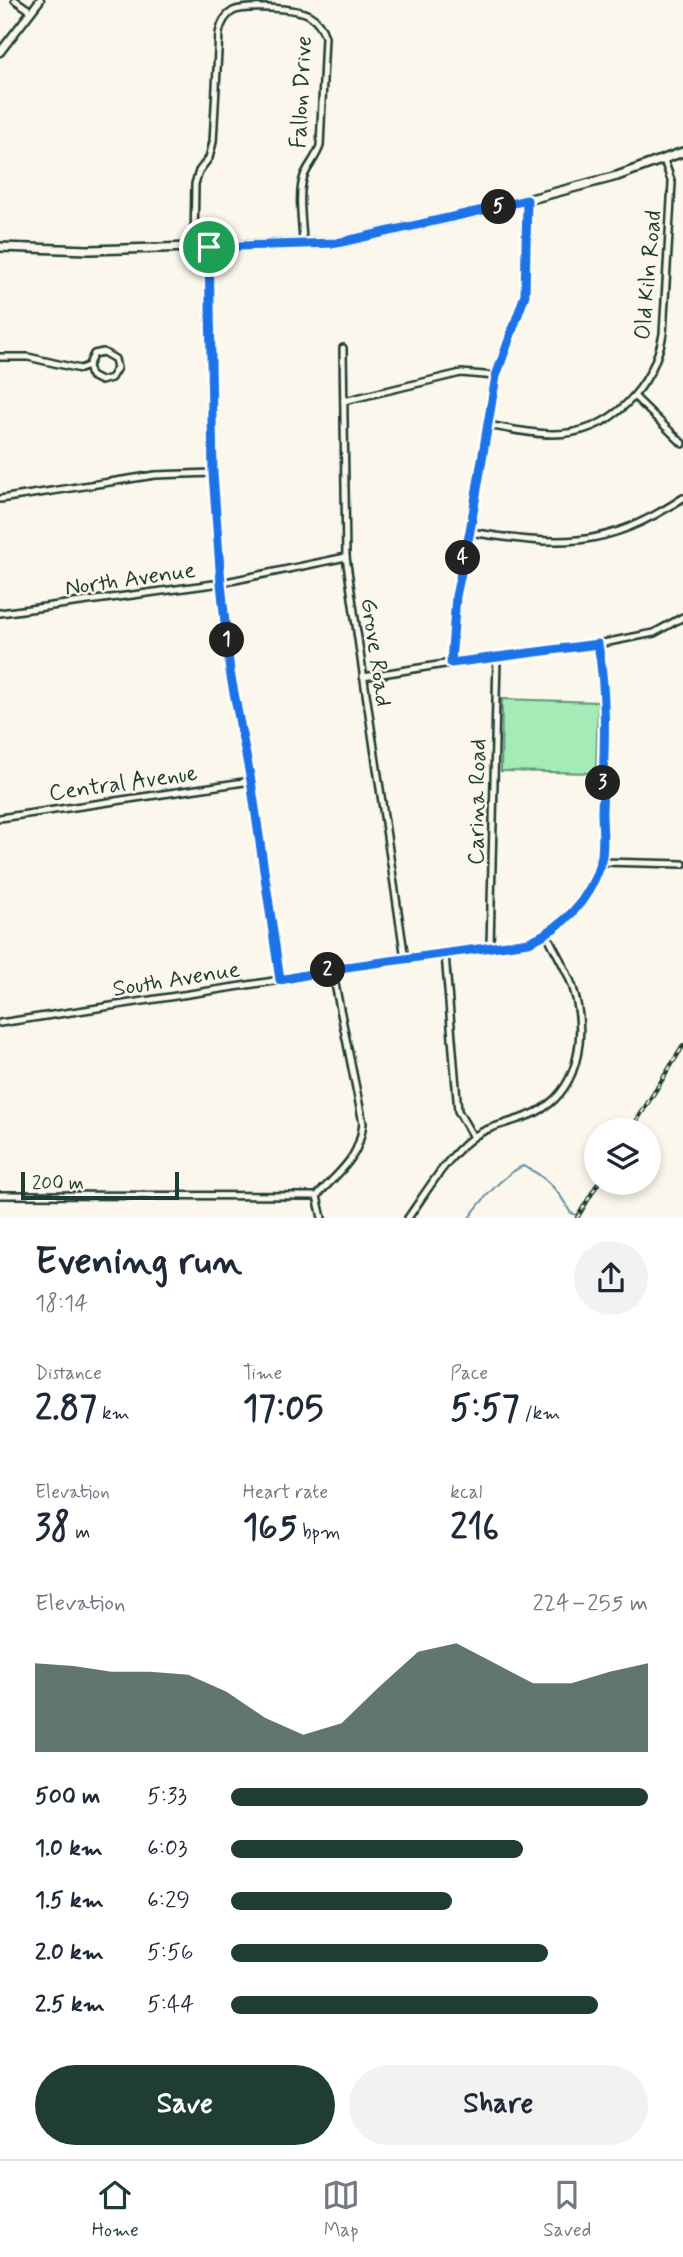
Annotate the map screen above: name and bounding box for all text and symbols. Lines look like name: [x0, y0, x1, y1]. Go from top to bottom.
street label: Fallon Drive: [284, 35, 320, 149]
pin: 5: [482, 190, 516, 224]
text: 5: [493, 194, 504, 219]
street label: Old Kiln Road: [628, 209, 670, 341]
pin: [179, 217, 239, 277]
icon: arrive: [190, 228, 228, 266]
pin: 4: [446, 540, 480, 576]
text: 4: [457, 545, 468, 570]
street label: North Avenue: [63, 556, 198, 604]
street label: Grove Road: [353, 596, 397, 708]
pin: 1: [210, 622, 244, 658]
text: 1: [222, 627, 231, 652]
street label: Carina Road: [462, 739, 494, 866]
street label: Central Avenue: [47, 759, 200, 809]
pin: 3: [586, 766, 620, 800]
text: 3: [598, 770, 607, 795]
pin: 2: [310, 953, 346, 988]
street label: South Avenue: [111, 955, 242, 1005]
text: 2: [323, 957, 332, 982]
map controls: [584, 1118, 661, 1195]
button: layers: [584, 1118, 661, 1195]
scale bar: [21, 1168, 178, 1200]
text: 200 m: [32, 1171, 84, 1196]
text: Evening run: [35, 1238, 242, 1287]
button: share: [574, 1241, 648, 1315]
text: 18:14: [35, 1289, 88, 1319]
text: Distance: [35, 1361, 102, 1386]
text: Time: [243, 1361, 282, 1386]
text: Pace: [450, 1361, 488, 1386]
text: 2.87: [35, 1386, 97, 1432]
text: 17:05: [243, 1386, 323, 1432]
text: 5:57: [450, 1386, 519, 1432]
text: km: [97, 1401, 130, 1426]
text: /km: [519, 1401, 560, 1426]
text: Elevation: [35, 1480, 110, 1505]
text: Heart rate: [243, 1480, 328, 1505]
text: kcal: [450, 1480, 482, 1505]
text: 38: [35, 1505, 70, 1551]
text: 165: [243, 1505, 297, 1551]
text: 216: [450, 1505, 499, 1551]
text: m: [70, 1520, 90, 1545]
text: bpm: [297, 1520, 341, 1545]
text: Elevation: [35, 1589, 126, 1619]
text: 224–255 m: [532, 1589, 648, 1619]
text: 500 m: [35, 1782, 100, 1812]
text: 5:33: [147, 1782, 187, 1812]
text: 1.0 km: [35, 1834, 103, 1864]
text: 6:03: [147, 1834, 188, 1864]
text: 1.5 km: [35, 1886, 104, 1916]
text: 6:29: [147, 1886, 190, 1916]
text: 2.0 km: [35, 1938, 104, 1968]
text: 5:56: [147, 1938, 193, 1968]
text: 2.5 km: [35, 1990, 105, 2020]
text: 5:44: [147, 1990, 194, 2020]
button: Save: [35, 2065, 335, 2145]
button: Share: [349, 2065, 648, 2145]
tab: Home: [92, 2176, 139, 2243]
tab: Map: [322, 2176, 360, 2243]
tab: Saved: [543, 2176, 591, 2243]

